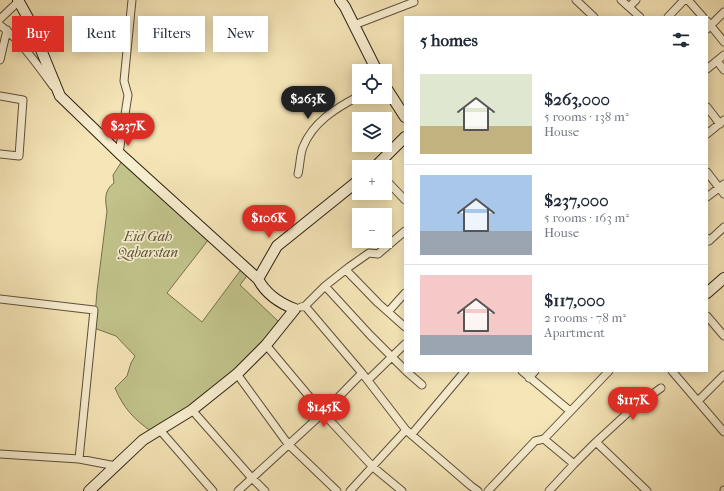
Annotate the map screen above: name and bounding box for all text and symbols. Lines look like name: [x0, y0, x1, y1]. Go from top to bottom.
chip: Buy: [12, 16, 64, 52]
chip: Rent: [72, 16, 130, 52]
chip: Filters: [138, 16, 205, 52]
chip: New: [213, 16, 268, 52]
icon: filters: [670, 29, 692, 51]
text: 5 homes: [420, 30, 478, 50]
map controls: [352, 64, 392, 248]
button: locate: [352, 64, 392, 104]
pin: $263K: [280, 86, 336, 120]
text: $263,000: [544, 89, 610, 109]
icon: home: [452, 90, 500, 138]
text: $263K: [290, 91, 326, 106]
text: 5 rooms · 138 m²: [544, 109, 629, 124]
button: layers: [352, 112, 392, 152]
pin: $237K: [100, 113, 156, 147]
text: $237K: [111, 118, 145, 133]
text: House: [544, 124, 579, 139]
button: +: [352, 160, 392, 200]
text: $237,000: [544, 190, 609, 210]
icon: home: [452, 191, 500, 239]
pin: $106K: [241, 205, 297, 239]
button: −: [352, 208, 392, 248]
text: $106K: [251, 210, 287, 225]
text: 5 rooms · 163 m²: [544, 210, 629, 225]
text: House: [544, 225, 579, 240]
park label: Eid Gah Qabarstan: [117, 228, 178, 261]
text: $117,000: [544, 290, 605, 310]
icon: home: [452, 291, 500, 339]
text: 2 rooms · 78 m²: [544, 310, 626, 325]
text: Apartment: [544, 325, 605, 340]
pin: $117K: [605, 387, 661, 421]
text: $117K: [617, 392, 649, 407]
pin: $145K: [296, 394, 352, 428]
text: $145K: [307, 399, 341, 414]

